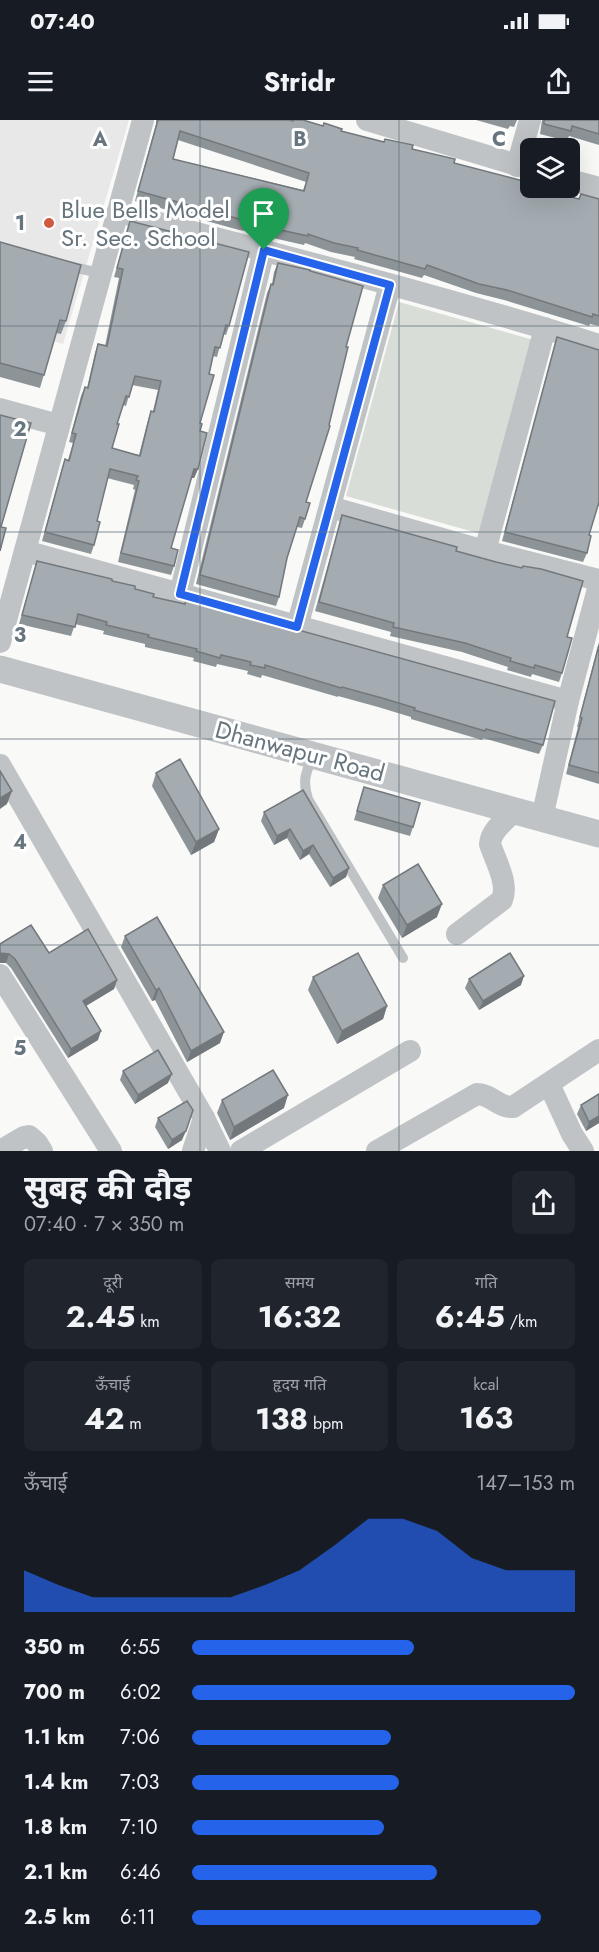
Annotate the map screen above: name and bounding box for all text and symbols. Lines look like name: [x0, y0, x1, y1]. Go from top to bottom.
text: 07:40: [30, 5, 95, 37]
text: Stridr: [264, 62, 335, 101]
icon: menu: [24, 65, 57, 98]
icon: share: [542, 65, 575, 98]
text: A: [92, 125, 108, 154]
text: B: [293, 125, 307, 154]
text: C: [492, 125, 506, 154]
map controls: [520, 138, 580, 198]
button: layers: [520, 138, 580, 198]
pin: [238, 188, 289, 250]
place label: Blue Bells Model Sr. Sec. School: [61, 192, 230, 255]
icon: arrive: [247, 197, 280, 230]
text: 1: [15, 209, 25, 238]
marker: Blue Bells Model Sr. Sec. School: [42, 216, 56, 230]
text: 2: [13, 415, 27, 444]
text: 3: [14, 621, 26, 650]
street label: Dhanwapur Road: [211, 712, 389, 790]
text: 4: [13, 828, 27, 857]
text: 5: [14, 1034, 27, 1063]
text: सुबह की दौड़: [24, 1164, 191, 1211]
button: share: [512, 1171, 575, 1234]
text: 07:40 · 7 × 350 m: [24, 1210, 184, 1239]
text: दूरी: [103, 1271, 122, 1294]
text: समय: [285, 1271, 314, 1294]
text: गति: [475, 1271, 497, 1294]
text: 2.45: [66, 1295, 135, 1338]
text: 16:32: [258, 1295, 341, 1338]
text: 6:45: [435, 1295, 505, 1338]
text: km: [135, 1310, 160, 1333]
text: /km: [505, 1310, 537, 1333]
text: ऊँचाई: [95, 1373, 130, 1396]
text: हृदय गति: [273, 1373, 326, 1396]
text: kcal: [473, 1373, 499, 1396]
text: 163: [459, 1396, 513, 1439]
text: 42: [84, 1397, 125, 1440]
text: 138: [255, 1397, 308, 1440]
text: m: [125, 1412, 142, 1435]
text: bpm: [308, 1412, 344, 1435]
text: ऊँचाई: [24, 1469, 67, 1498]
text: 147–153 m: [476, 1469, 575, 1498]
text: 350 m: [24, 1633, 85, 1662]
text: 6:55: [120, 1633, 160, 1662]
text: 700 m: [24, 1678, 85, 1707]
text: 6:02: [120, 1678, 161, 1707]
text: 1.1 km: [24, 1723, 85, 1752]
text: 7:06: [120, 1723, 160, 1752]
text: 1.4 km: [24, 1768, 89, 1797]
text: 7:03: [120, 1768, 159, 1797]
text: 1.8 km: [24, 1813, 87, 1842]
text: 7:10: [120, 1813, 158, 1842]
text: 2.1 km: [24, 1858, 88, 1887]
text: 6:46: [120, 1858, 161, 1887]
text: 2.5 km: [24, 1903, 90, 1932]
text: 6:11: [120, 1903, 156, 1932]

